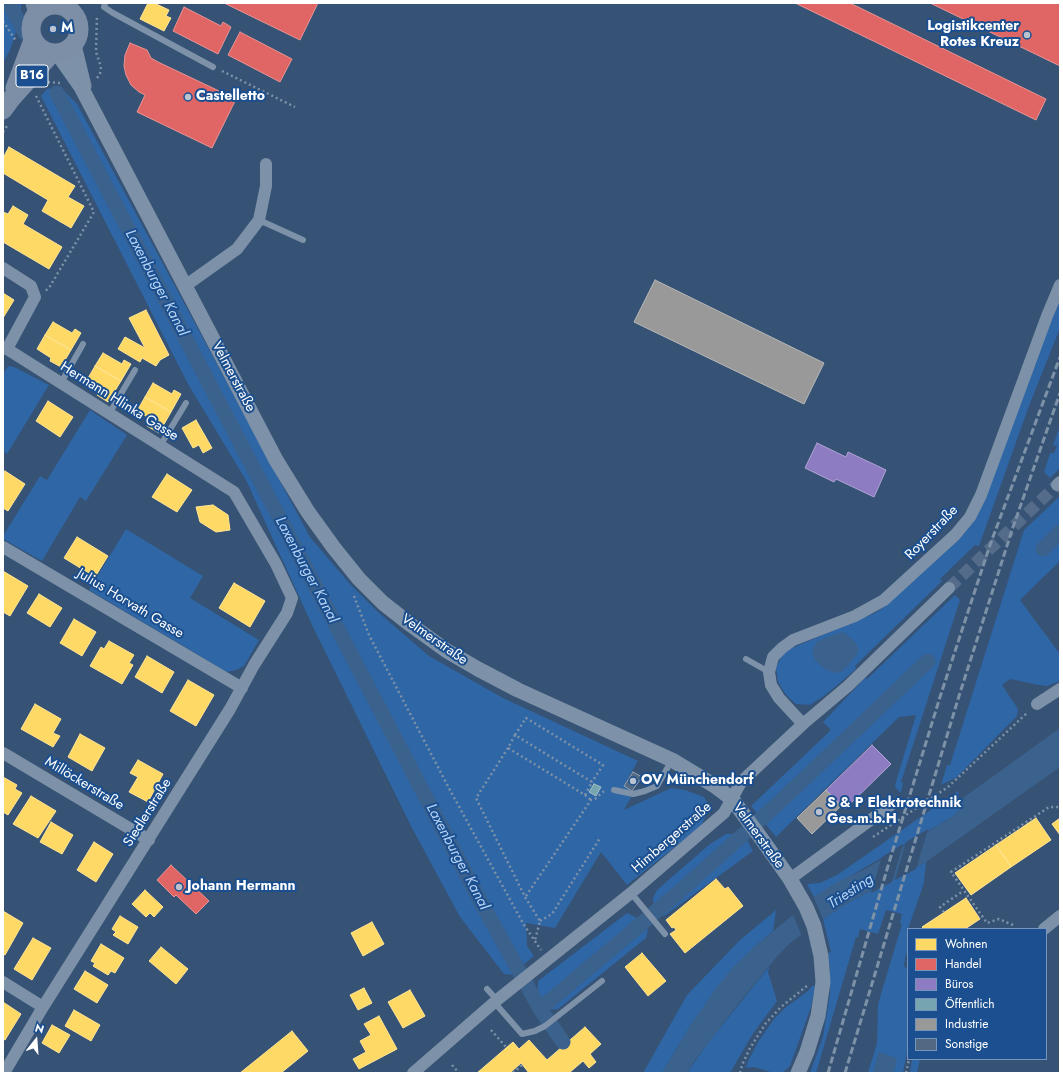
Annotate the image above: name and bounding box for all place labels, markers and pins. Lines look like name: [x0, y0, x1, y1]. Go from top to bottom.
place label: Logistikcenter Rotes Kreuz: [927, 19, 1019, 52]
place label: M: [61, 21, 73, 37]
marker: M: [48, 24, 58, 34]
marker: Logistikcenter Rotes Kreuz: [1022, 30, 1032, 40]
place label: Castelletto: [196, 89, 265, 105]
marker: Castelletto: [183, 92, 193, 102]
place label: OV Münchendorf: [641, 773, 754, 789]
marker: OV Münchendorf: [628, 776, 638, 786]
place label: S & P Elektrotechnik Ges.m.b.H: [827, 796, 962, 828]
marker: S & P Elektrotechnik Ges.m.b.H: [814, 807, 824, 817]
place label: Johann Hermann: [187, 879, 296, 895]
marker: Johann Hermann: [174, 882, 184, 892]

